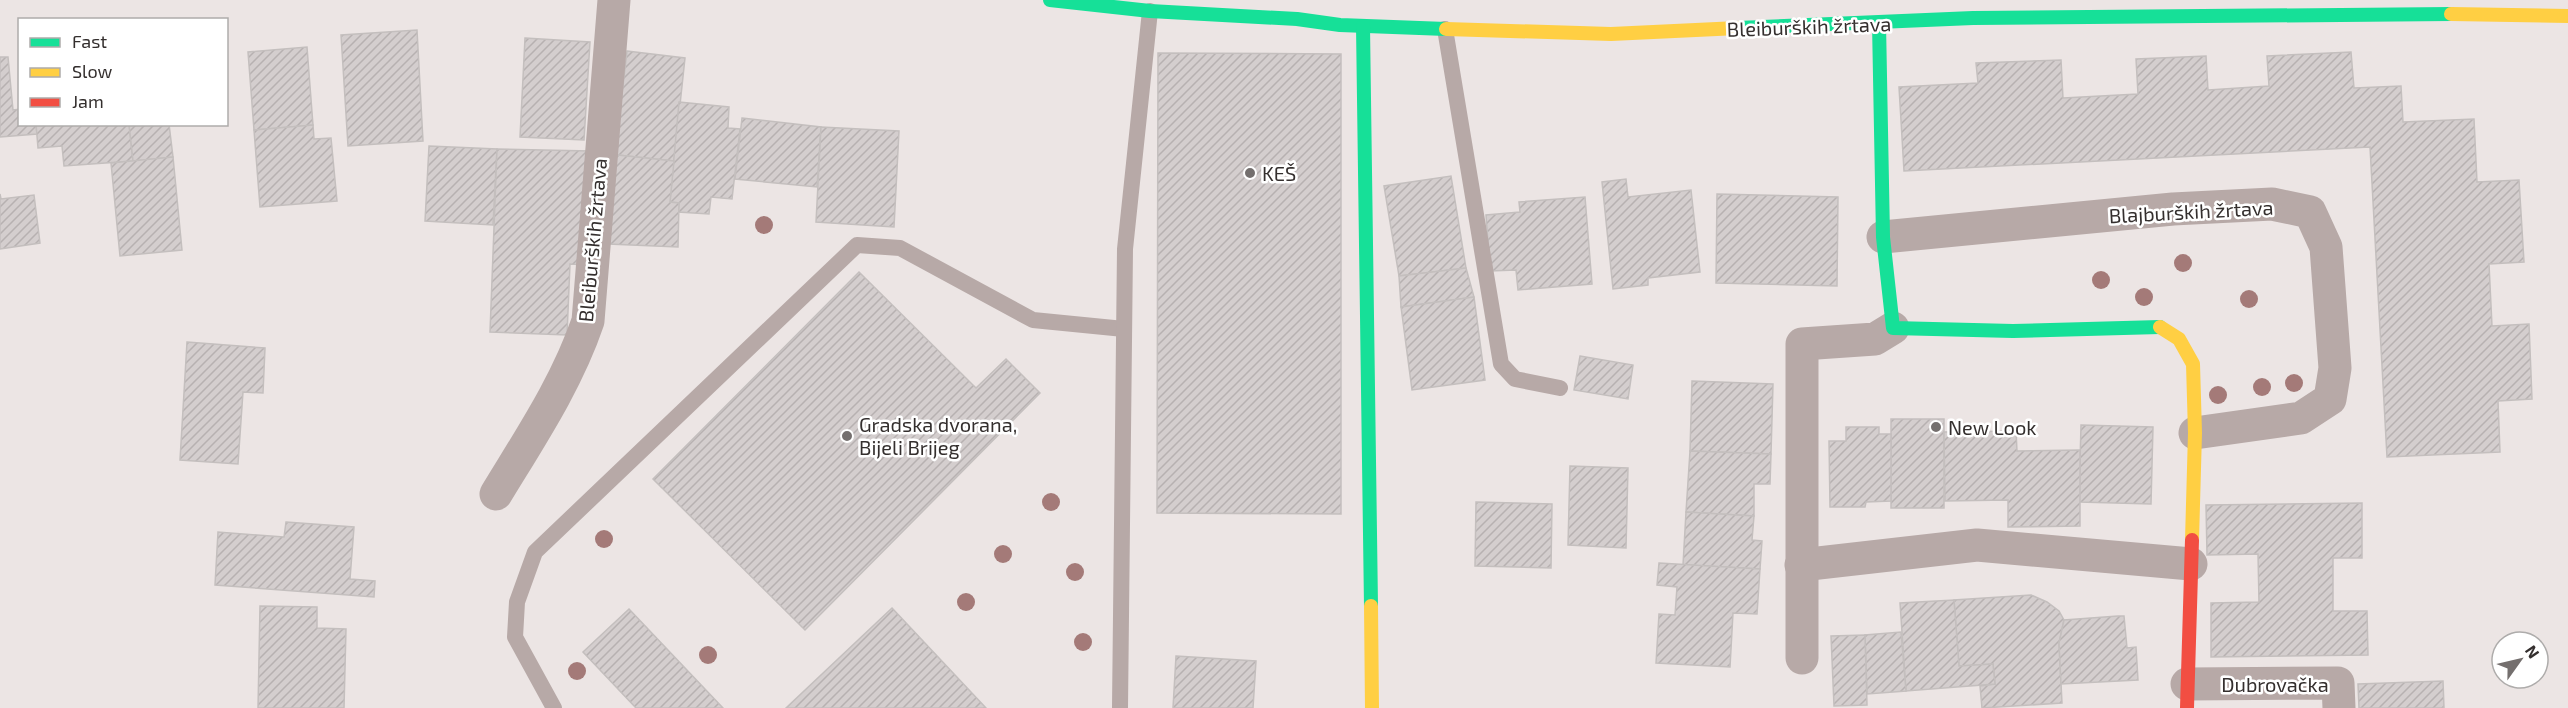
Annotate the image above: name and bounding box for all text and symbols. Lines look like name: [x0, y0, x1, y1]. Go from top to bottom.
street label: Bleiburških žrtava: [1726, 11, 1892, 41]
legend: [18, 18, 228, 126]
text: Fast: [72, 30, 107, 52]
text: Slow: [72, 60, 113, 82]
text: Jam: [72, 90, 104, 112]
street label: Bleiburških žrtava: [573, 157, 611, 323]
place label: KEŠ: [1262, 161, 1296, 185]
marker: KEŠ: [1243, 166, 1257, 180]
street label: Blajburških žrtava: [2108, 195, 2274, 227]
place label: Gradska dvorana, Bijeli Brijeg: [859, 412, 1017, 459]
place label: New Look: [1948, 415, 2037, 439]
marker: New Look: [1929, 420, 1943, 434]
marker: Gradska dvorana, Bijeli Brijeg: [840, 429, 854, 443]
north arrow: [2490, 630, 2550, 690]
text: N: [2522, 641, 2544, 661]
street label: Dubrovačka: [2221, 672, 2329, 696]

